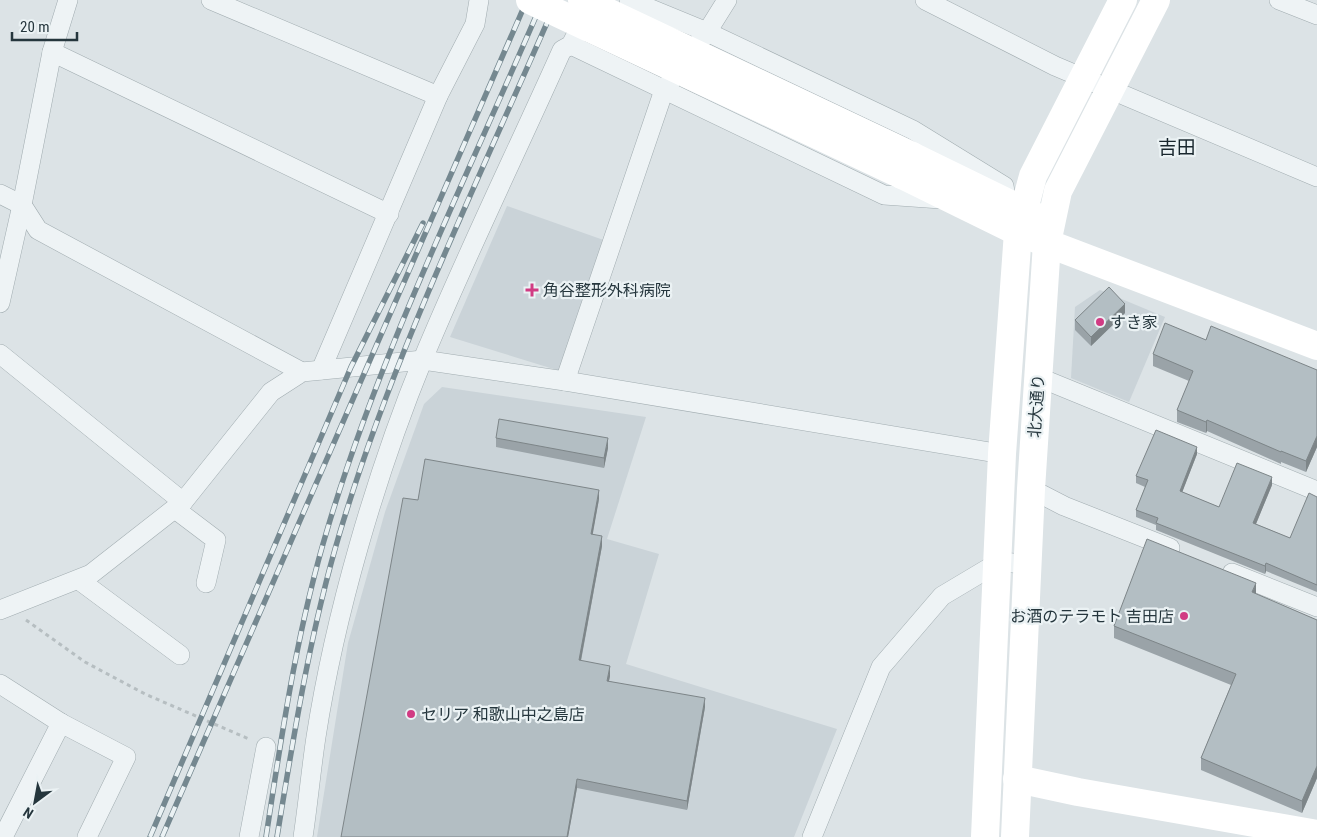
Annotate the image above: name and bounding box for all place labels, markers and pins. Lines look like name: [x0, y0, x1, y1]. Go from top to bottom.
place label: 角谷整形外科病院: [543, 281, 671, 300]
marker: 角谷整形外科病院: [525, 283, 539, 297]
place label: すき家: [1110, 313, 1158, 332]
marker: すき家: [1094, 316, 1106, 328]
place label: お酒のテラモト 吉田店: [1010, 607, 1174, 626]
marker: お酒のテラモト 吉田店: [1178, 610, 1190, 622]
place label: セリア 和歌山中之島店: [421, 705, 585, 724]
marker: セリア 和歌山中之島店: [405, 708, 417, 720]

